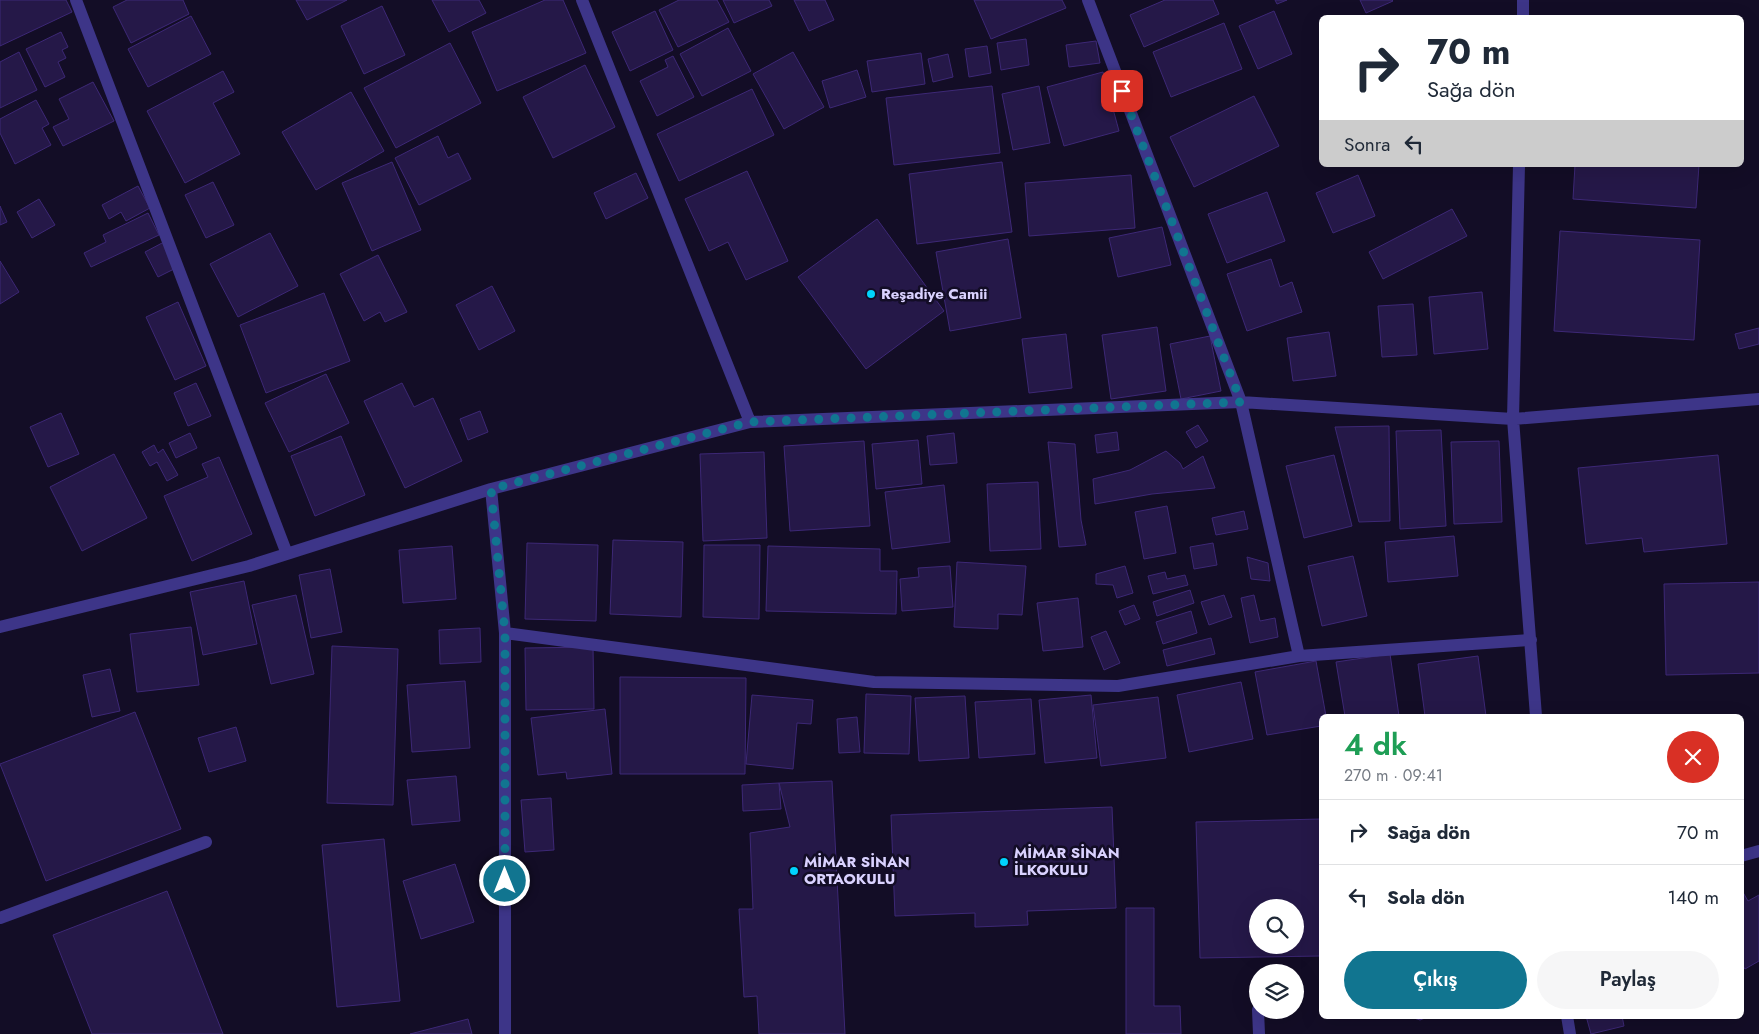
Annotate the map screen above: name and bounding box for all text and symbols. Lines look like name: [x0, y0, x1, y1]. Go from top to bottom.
text: 70 m: [1427, 27, 1510, 77]
icon: right: [1344, 35, 1409, 100]
pin: [1101, 70, 1143, 112]
text: Sağa dön: [1427, 73, 1515, 105]
icon: arrive: [1108, 77, 1136, 105]
icon: left: [1400, 130, 1428, 158]
text: Sonra: [1344, 131, 1390, 158]
place label: Reşadiye Camii: [881, 283, 988, 305]
marker: Reşadiye Camii: [865, 288, 877, 300]
text: 4 dk: [1344, 723, 1407, 766]
button: close: [1667, 731, 1719, 783]
text: 270 m · 09:41: [1344, 764, 1443, 787]
icon: right: [1344, 818, 1372, 846]
text: Sağa dön: [1387, 819, 1471, 846]
text: 70 m: [1677, 819, 1719, 846]
place label: MİMAR SİNAN İLKOKULU: [1014, 842, 1120, 881]
place label: MİMAR SİNAN ORTAOKULU: [804, 851, 910, 890]
position arrow: [478, 854, 530, 906]
marker: MİMAR SİNAN İLKOKULU: [998, 856, 1010, 868]
marker: MİMAR SİNAN ORTAOKULU: [788, 865, 800, 877]
icon: left: [1344, 883, 1372, 911]
text: Sola dön: [1387, 884, 1465, 911]
text: 140 m: [1667, 884, 1719, 911]
map controls: [1249, 899, 1304, 1019]
button: search: [1249, 899, 1304, 954]
button: Çıkış: [1344, 951, 1527, 1009]
button: Paylaş: [1537, 951, 1719, 1009]
button: layers: [1249, 964, 1304, 1019]

